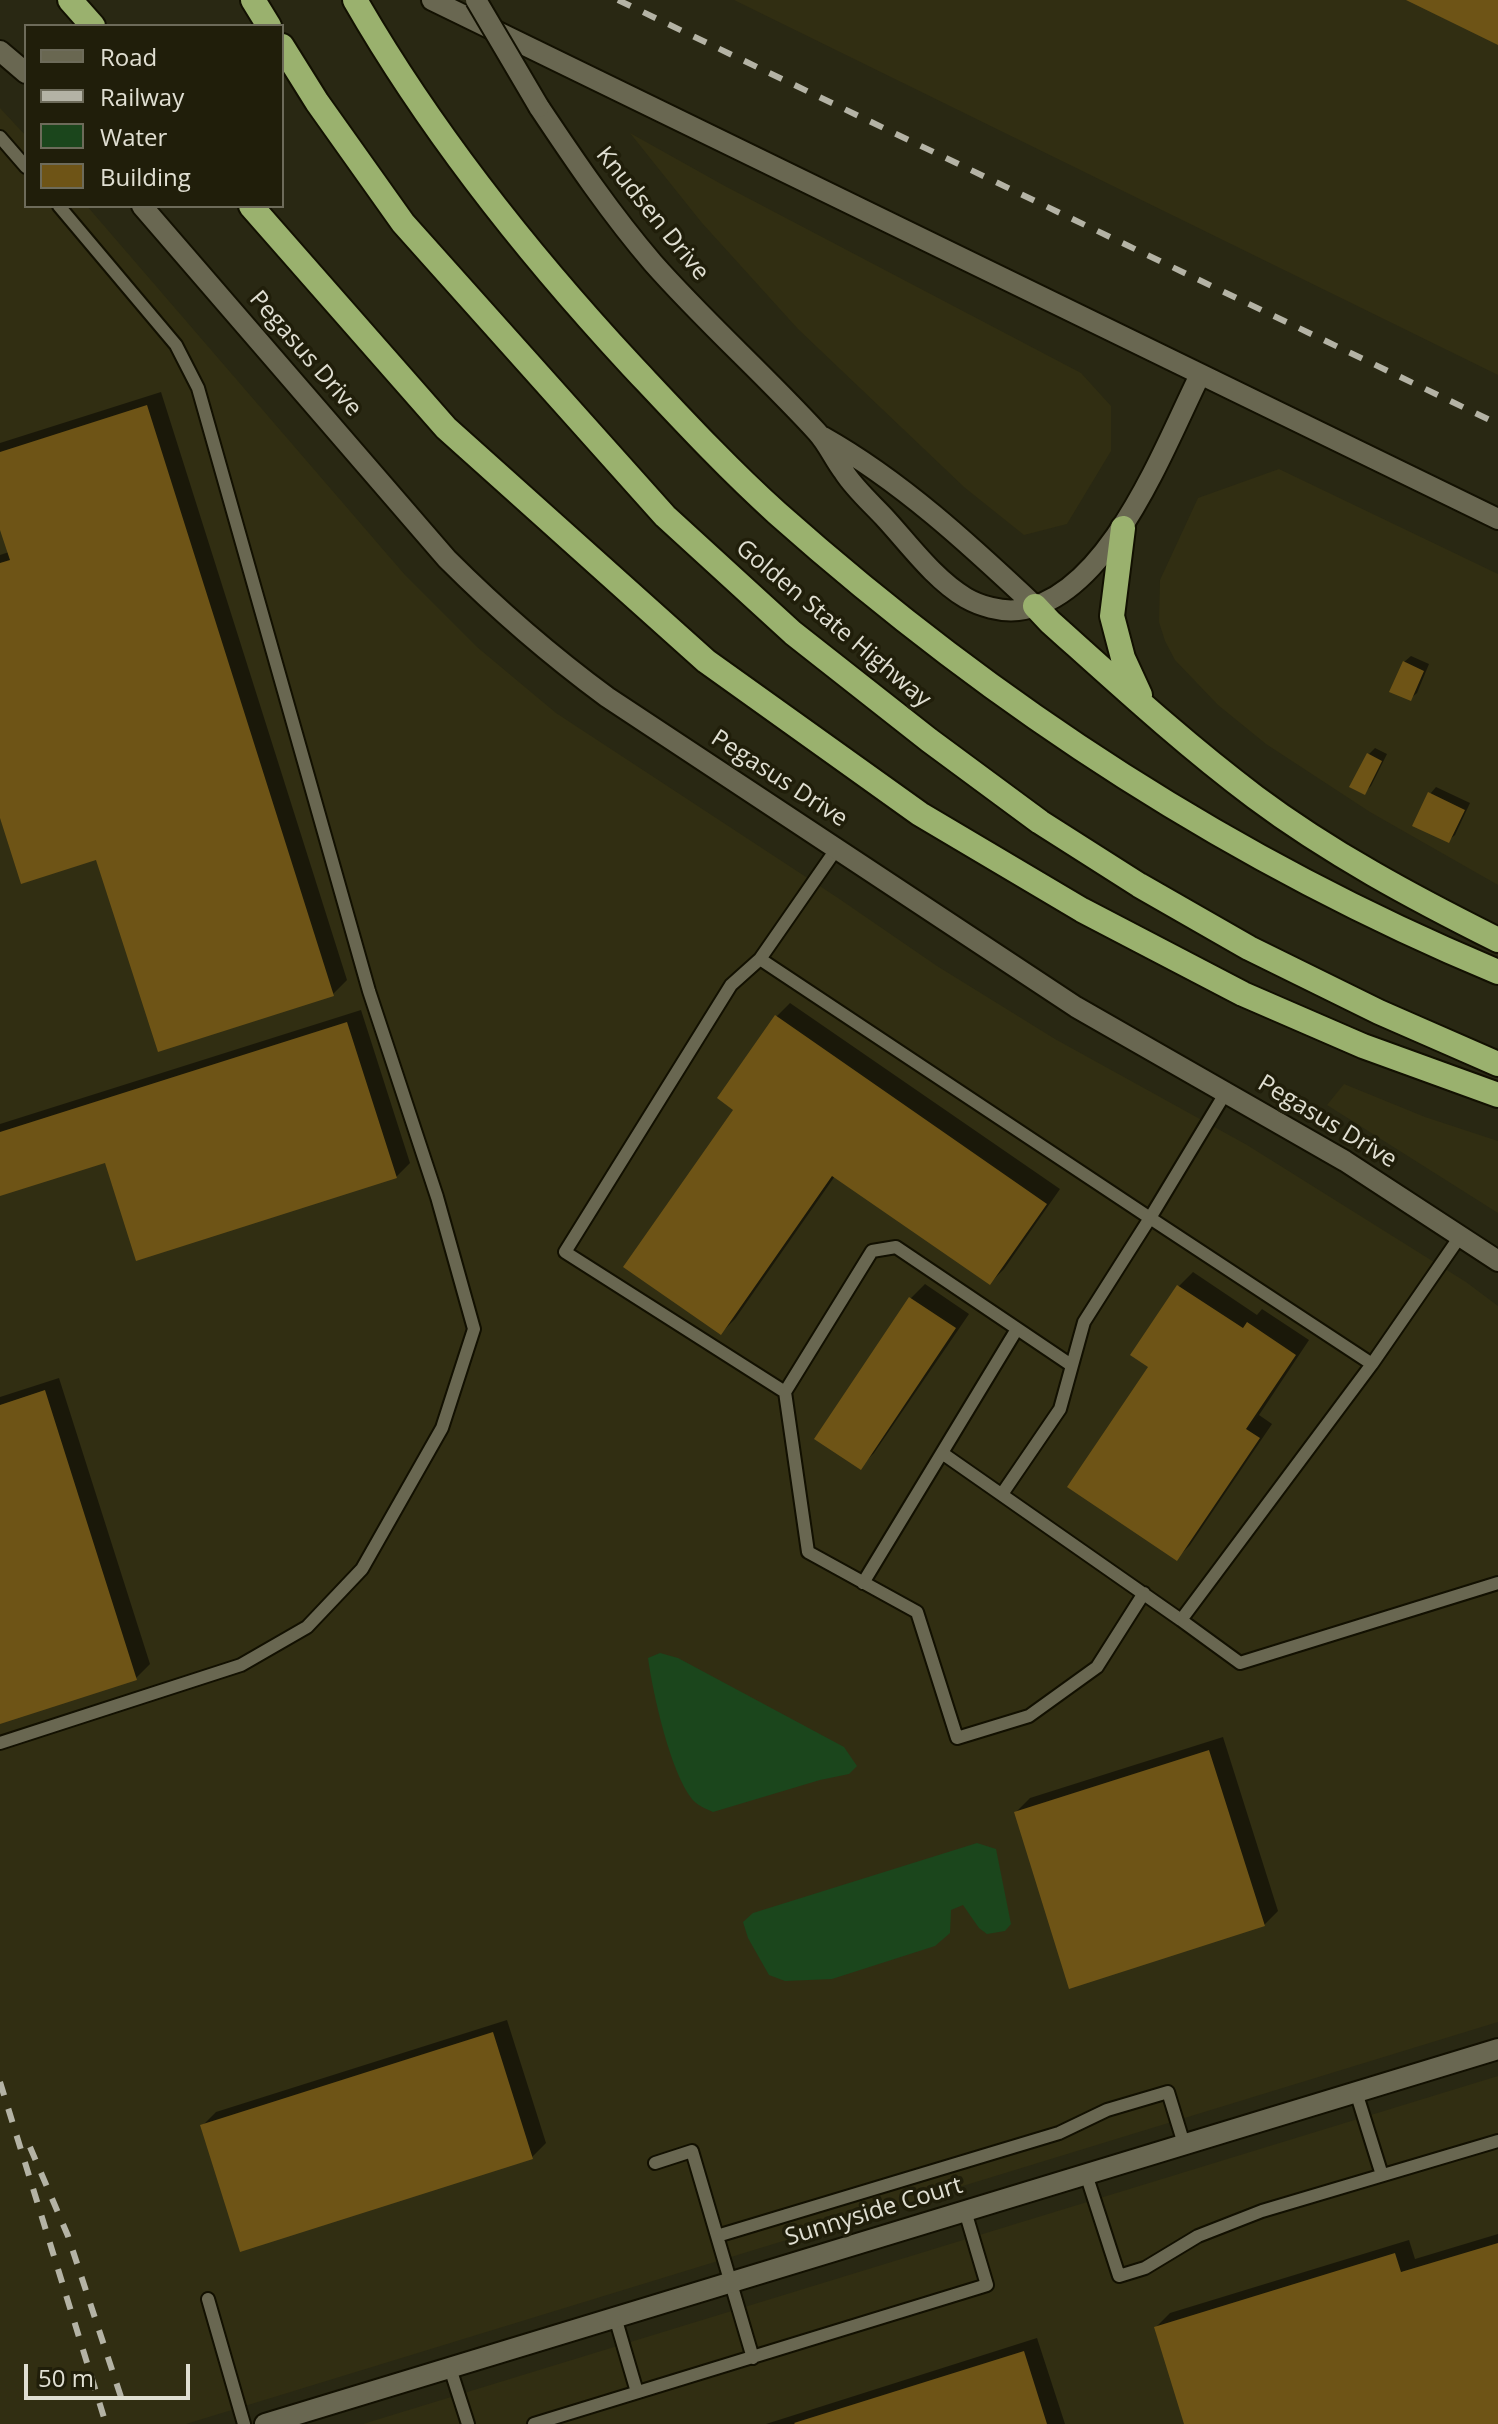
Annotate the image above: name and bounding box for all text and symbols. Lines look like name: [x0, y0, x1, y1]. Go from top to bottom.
legend: [24, 24, 284, 208]
text: Road: [100, 40, 157, 73]
text: Railway: [100, 80, 184, 113]
text: Water: [100, 120, 167, 153]
street label: Knudsen Drive: [589, 141, 715, 287]
text: Building: [100, 160, 191, 193]
street label: Pegasus Drive: [243, 285, 367, 423]
street label: Golden State Highway: [730, 534, 936, 714]
street label: Pegasus Drive: [705, 724, 853, 834]
street label: Pegasus Drive: [1252, 1069, 1402, 1175]
street label: Sunnyside Court: [782, 2171, 966, 2253]
scale bar: [28, 2348, 194, 2398]
text: 50 m: [38, 2361, 94, 2394]

